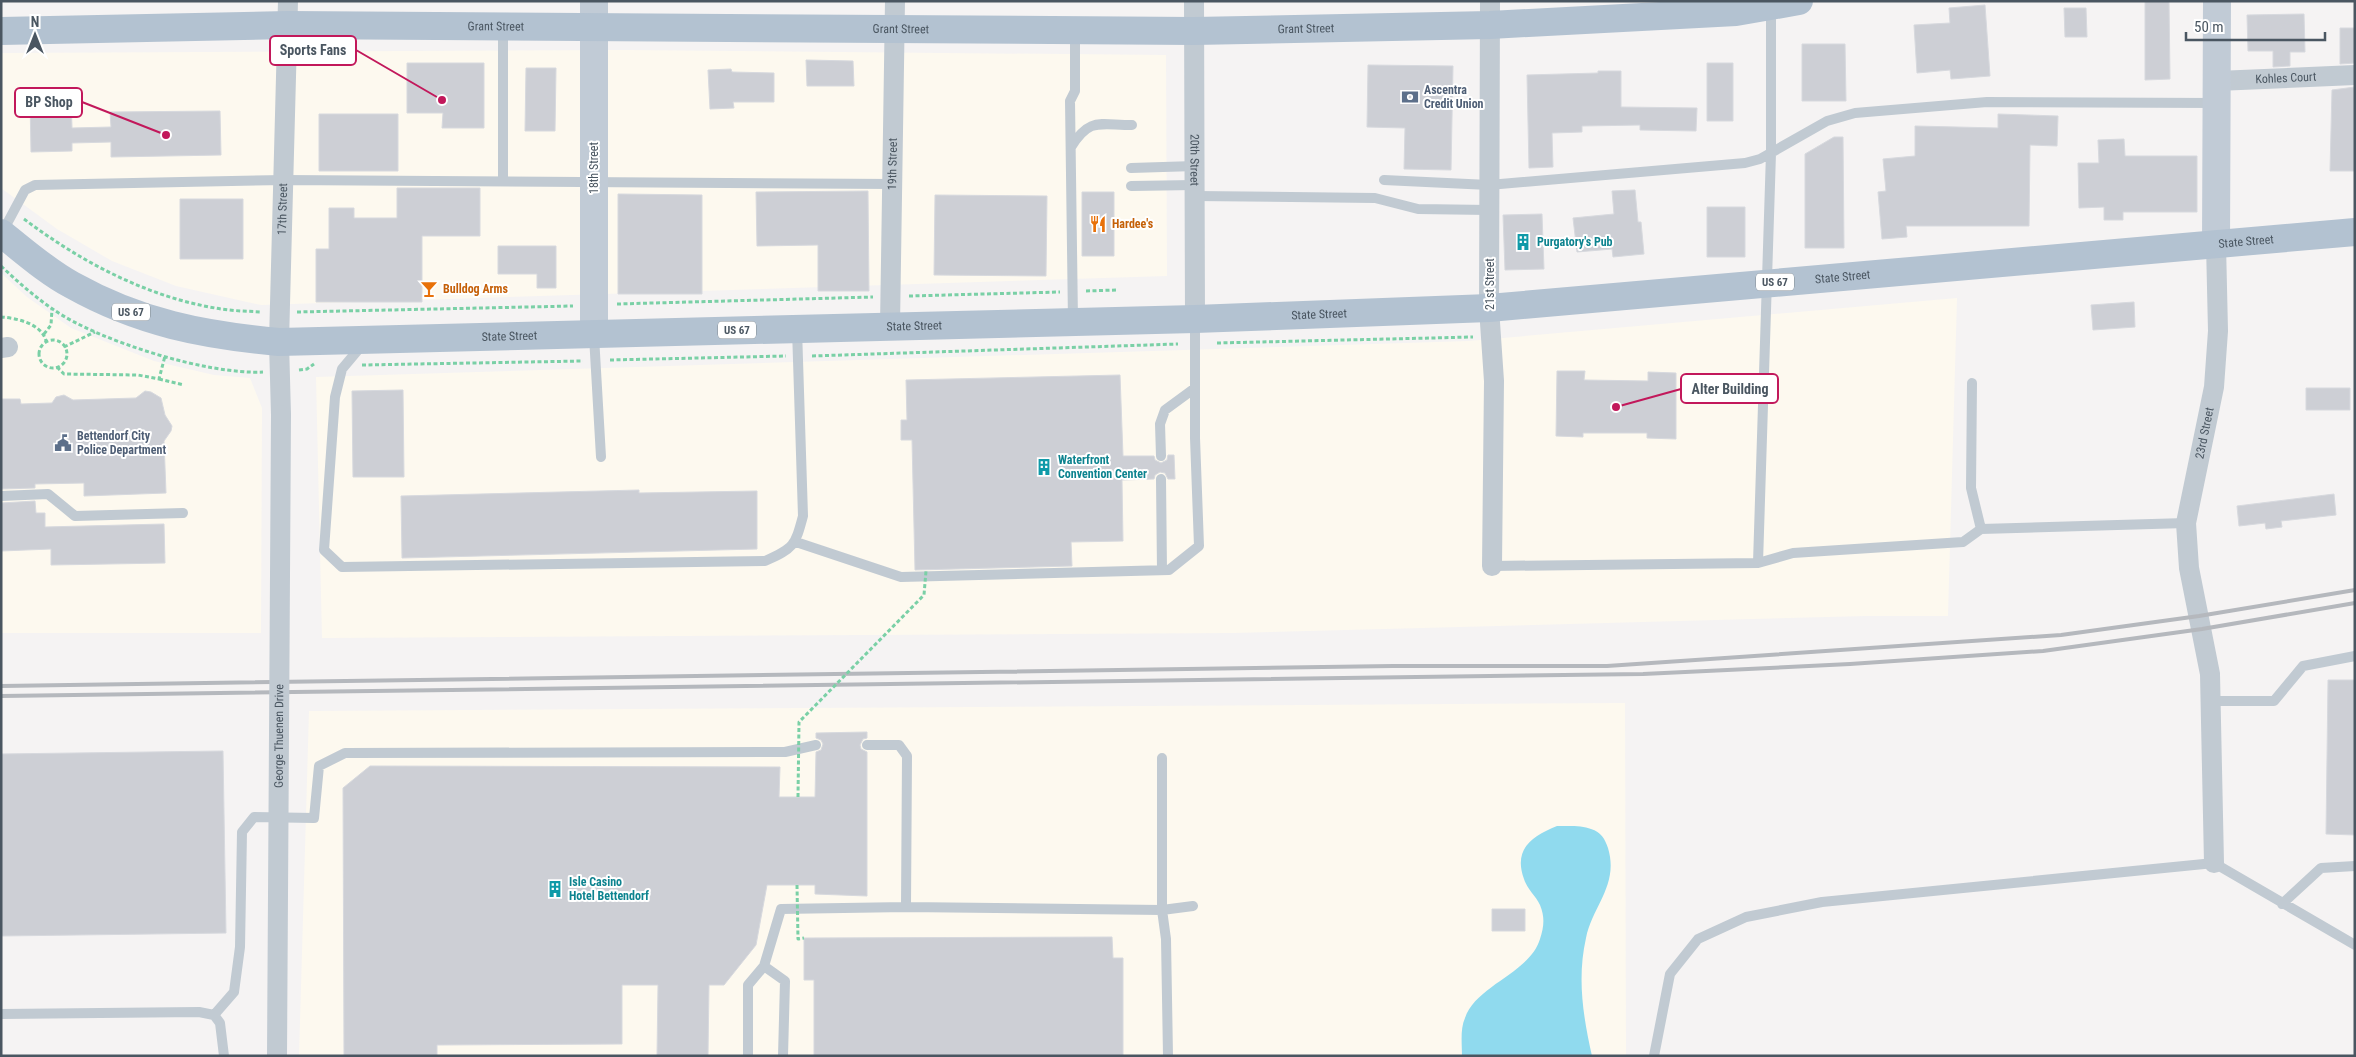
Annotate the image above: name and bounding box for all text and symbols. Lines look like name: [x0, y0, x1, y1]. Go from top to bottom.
north arrow: [10, 10, 60, 60]
scale bar: [2186, 10, 2325, 42]
text: N: [31, 14, 39, 30]
text: 50 m: [2194, 18, 2224, 36]
street label: Grant Street: [468, 19, 525, 34]
street label: Grant Street: [1277, 21, 1335, 36]
street label: Grant Street: [873, 22, 930, 36]
callout: Sports Fans: [270, 36, 356, 65]
text: Sports Fans: [280, 42, 346, 58]
street label: Kohles Court: [2255, 70, 2317, 86]
place label: Ascentra Credit Union: [1424, 83, 1484, 111]
bank icon: Ascentra Credit Union: [1400, 87, 1420, 107]
callout: BP Shop: [15, 88, 82, 117]
text: BP Shop: [25, 94, 73, 110]
street label: 20th Street: [1187, 134, 1202, 187]
street label: 19th Street: [885, 137, 900, 190]
street label: 18th Street: [587, 142, 601, 194]
street label: 17th Street: [275, 182, 290, 235]
restaurant icon: Hardee's: [1088, 214, 1108, 234]
place label: Hardee's: [1112, 217, 1154, 231]
building icon: Purgatory's Pub: [1513, 232, 1533, 252]
street label: State Street: [2218, 232, 2275, 251]
place label: Purgatory's Pub: [1537, 235, 1613, 249]
street label: 21st Street: [1483, 258, 1497, 310]
street label: State Street: [1814, 268, 1871, 286]
road number: US 67: [1756, 274, 1794, 290]
bar icon: Bulldog Arms: [419, 279, 439, 299]
place label: Bulldog Arms: [443, 282, 508, 296]
road number: US 67: [112, 304, 150, 320]
street label: State Street: [1291, 306, 1348, 322]
street label: State Street: [886, 318, 943, 334]
road number: US 67: [718, 322, 756, 338]
street label: State Street: [481, 329, 538, 344]
callout: Alter Building: [1681, 374, 1778, 403]
text: Alter Building: [1692, 381, 1768, 397]
street label: 23rd Street: [2192, 406, 2217, 460]
place label: Bettendorf City Police Department: [77, 429, 166, 457]
public building icon: Bettendorf City Police Department: [53, 433, 73, 453]
place label: Waterfront Convention Center: [1058, 453, 1147, 481]
building icon: Waterfront Convention Center: [1034, 457, 1054, 477]
street label: George Thuenen Drive: [272, 684, 286, 788]
place label: Isle Casino Hotel Bettendorf: [569, 875, 649, 903]
building icon: Isle Casino Hotel Bettendorf: [545, 879, 565, 899]

